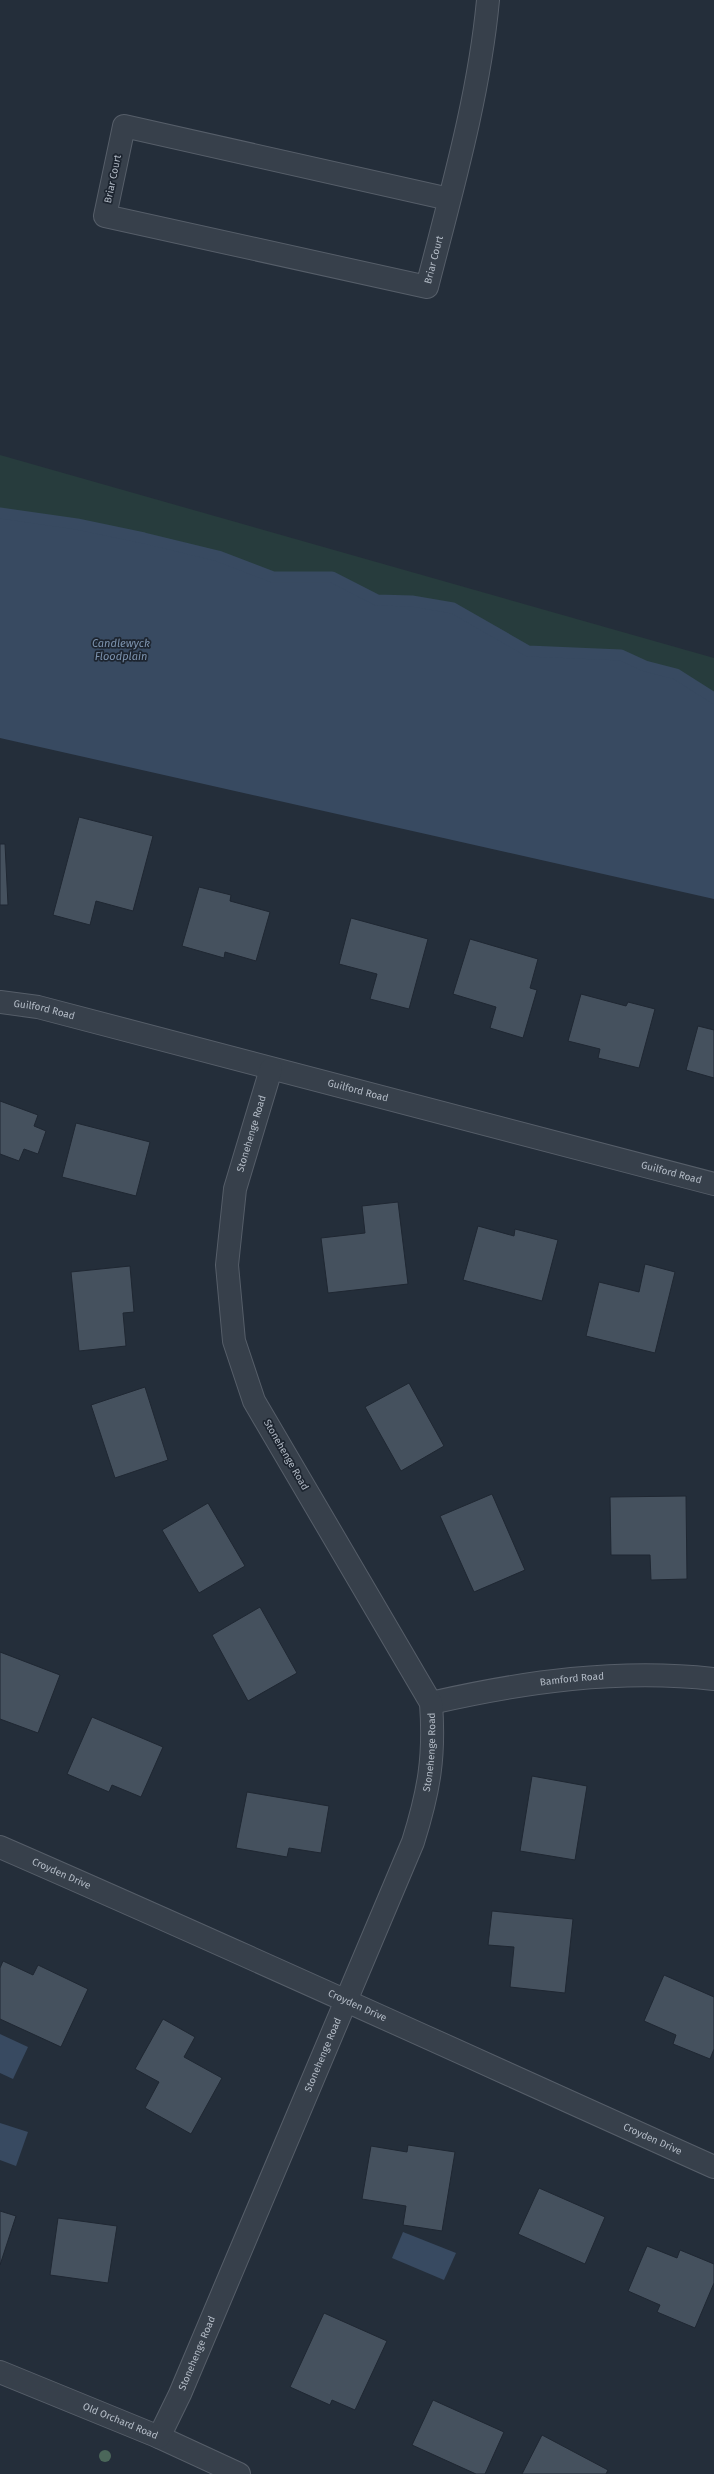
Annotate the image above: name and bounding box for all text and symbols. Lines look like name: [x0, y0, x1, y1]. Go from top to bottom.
street label: Briar Court: [102, 153, 124, 204]
street label: Briar Court: [422, 234, 446, 285]
water label: Candlewyck Floodplain: [92, 637, 150, 663]
street label: Guilford Road: [13, 998, 76, 1022]
street label: Guilford Road: [326, 1077, 390, 1104]
street label: Stonehenge Road: [234, 1094, 269, 1173]
street label: Guilford Road: [640, 1159, 703, 1187]
street label: Stonehenge Road: [261, 1418, 311, 1492]
street label: Bamford Road: [539, 1670, 604, 1689]
street label: Stonehenge Road: [421, 1712, 438, 1793]
street label: Croyden Drive: [30, 1856, 93, 1892]
street label: Croyden Drive: [326, 1987, 389, 2024]
street label: Stonehenge Road: [302, 2016, 344, 2094]
street label: Croyden Drive: [621, 2121, 684, 2158]
street label: Stonehenge Road: [176, 2314, 218, 2392]
street label: Old Orchard Road: [81, 2400, 160, 2442]

